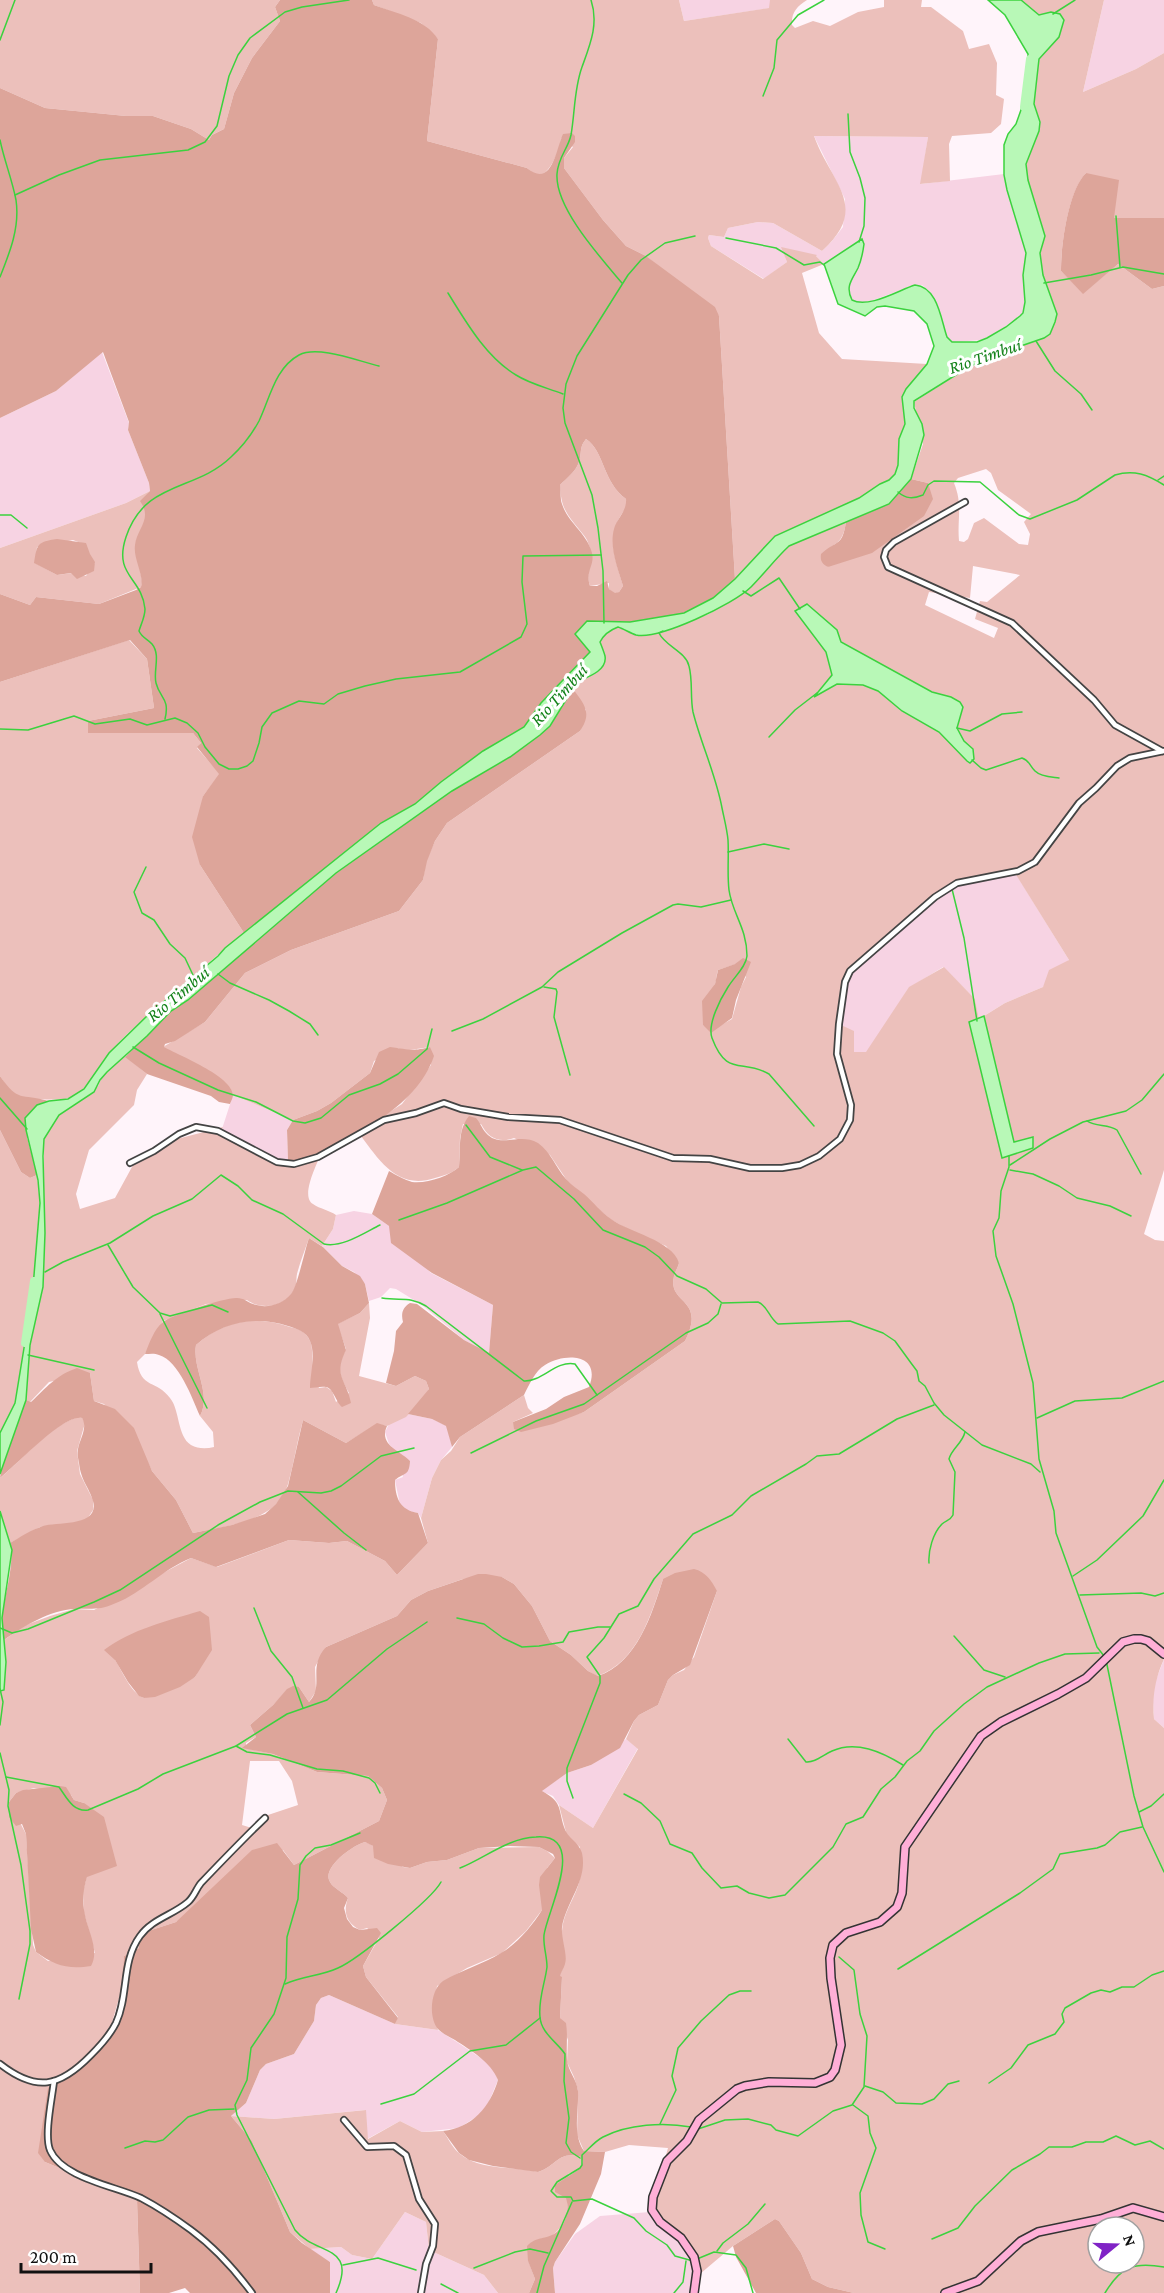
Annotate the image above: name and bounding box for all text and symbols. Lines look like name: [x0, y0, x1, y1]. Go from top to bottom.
water label: Rio Timbuí: [946, 334, 1026, 378]
water label: Rio Timbuí: [526, 659, 593, 730]
water label: Rio Timbuí: [143, 961, 215, 1026]
north arrow: [1086, 2215, 1146, 2275]
text: N: [1120, 2232, 1140, 2248]
scale bar: [21, 2236, 152, 2274]
text: 200 m: [30, 2247, 77, 2267]

